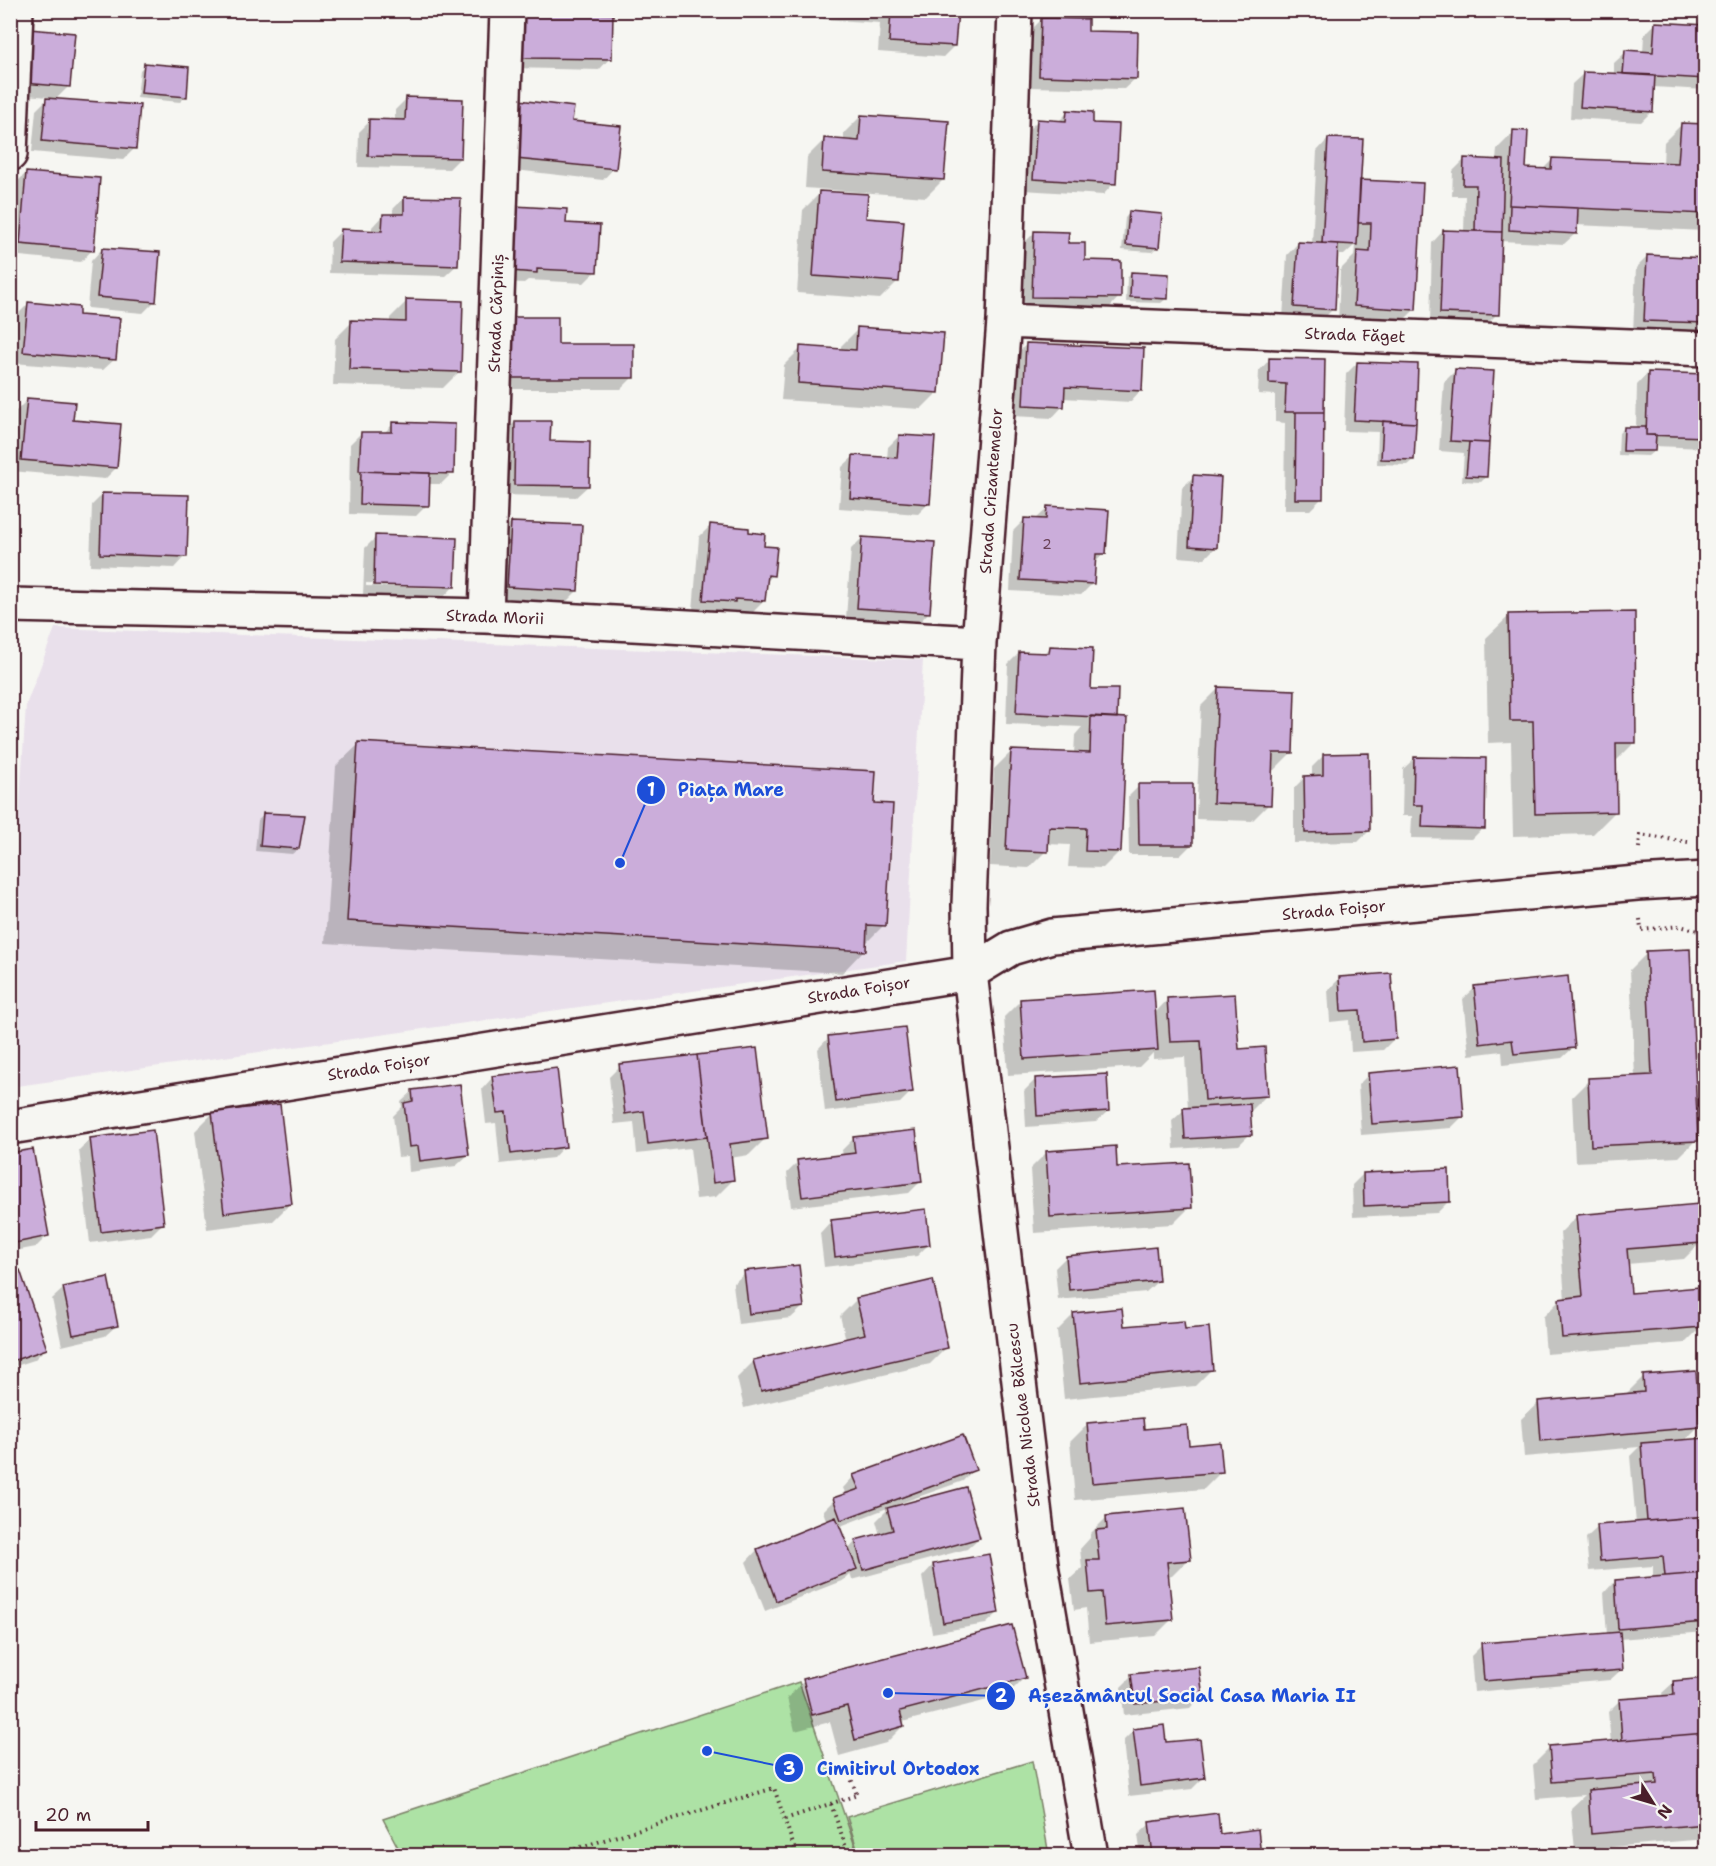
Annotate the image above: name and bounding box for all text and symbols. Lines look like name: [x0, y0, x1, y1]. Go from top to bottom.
street label: Strada Cărpiniș: [483, 253, 510, 373]
street label: Strada Făget: [1304, 323, 1406, 347]
street label: Strada Crizantemelor: [975, 407, 1007, 575]
house number: 2: [1042, 535, 1052, 553]
street label: Strada Morii: [445, 605, 545, 629]
callout: Piața Mare: [636, 772, 796, 808]
text: 1: [647, 778, 655, 802]
text: Piața Mare: [678, 778, 784, 802]
street label: Strada Foișor: [1281, 895, 1387, 926]
street label: Strada Foișor: [806, 971, 912, 1010]
street label: Strada Foișor: [326, 1048, 432, 1087]
street label: Strada Nicolae Bălcescu: [1001, 1322, 1045, 1508]
callout: Așezământul Social Casa Maria II: [986, 1678, 1368, 1714]
text: 2: [995, 1684, 1008, 1708]
text: Așezământul Social Casa Maria II: [1028, 1684, 1356, 1708]
callout: Cimitirul Ortodox: [774, 1750, 991, 1786]
text: 3: [783, 1757, 795, 1781]
text: Cimitirul Ortodox: [817, 1757, 979, 1781]
north arrow: [1623, 1773, 1683, 1833]
scale bar: [36, 1794, 148, 1832]
text: N: [1652, 1800, 1677, 1823]
text: 20 m: [45, 1803, 91, 1827]

